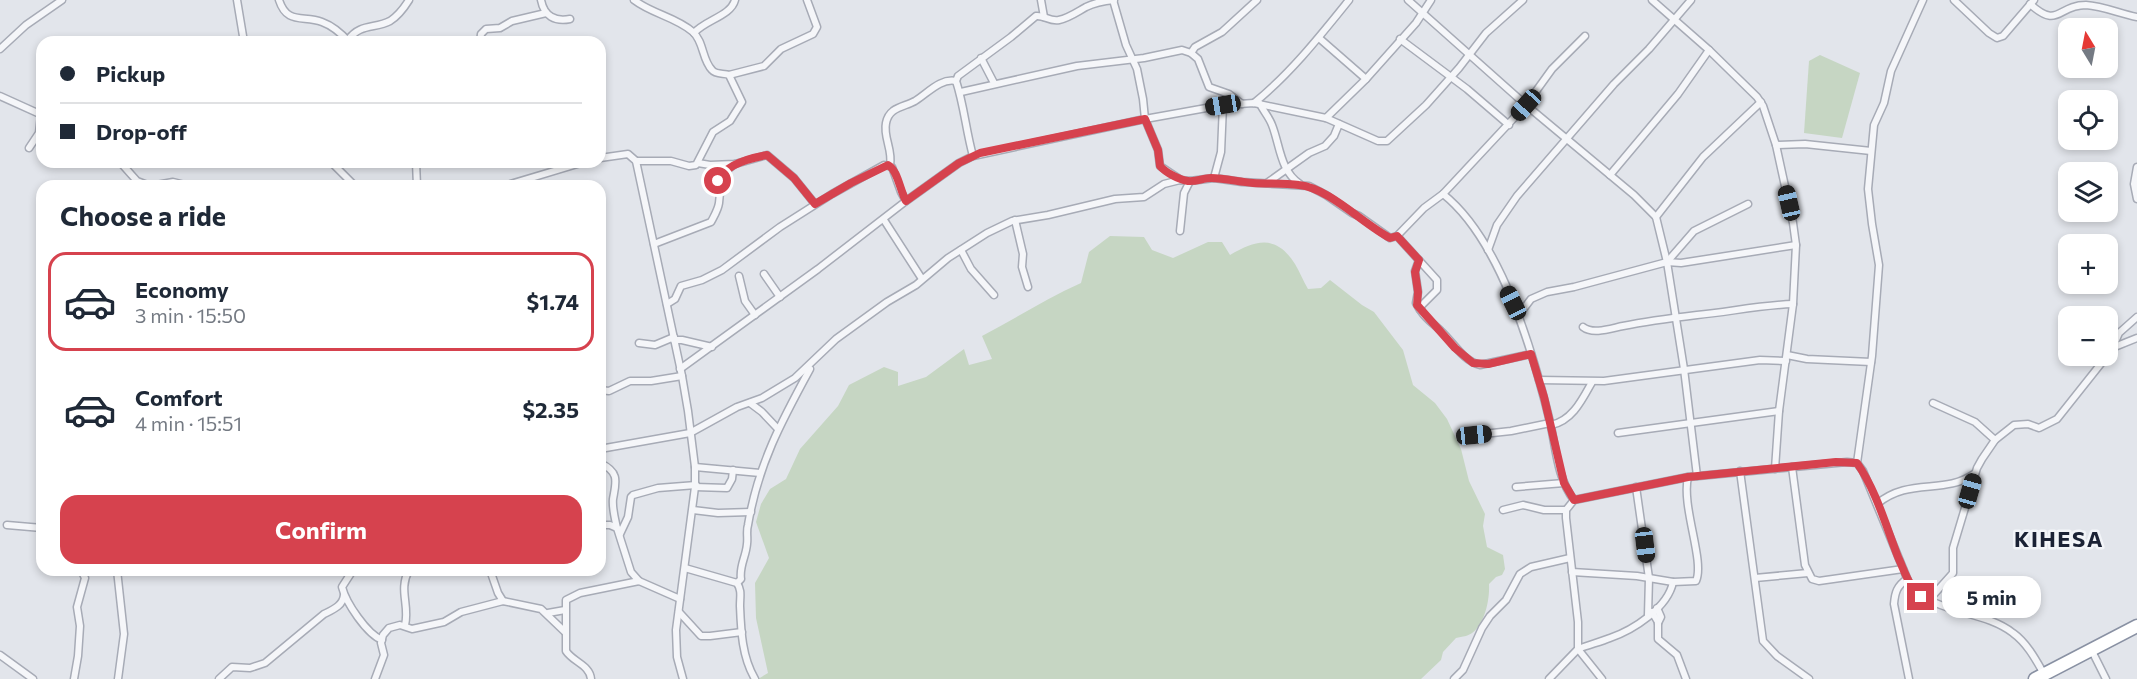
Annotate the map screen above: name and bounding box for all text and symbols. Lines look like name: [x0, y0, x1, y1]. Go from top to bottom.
north arrow: [2058, 18, 2118, 78]
map controls: [2058, 18, 2118, 366]
text: Pickup: [96, 60, 165, 87]
car: [1507, 86, 1545, 124]
button: locate: [2058, 90, 2118, 150]
car: [1204, 93, 1242, 117]
text: Drop-off: [96, 118, 187, 145]
button: layers: [2058, 162, 2118, 222]
route start: [704, 167, 731, 194]
car: [1776, 183, 1802, 223]
text: Choose a ride: [60, 199, 226, 232]
button: +: [2058, 234, 2118, 294]
icon: car: [63, 275, 117, 329]
text: Economy: [135, 276, 229, 303]
car: [1497, 283, 1529, 323]
text: $1.74: [527, 288, 579, 315]
text: 3 min · 15:50: [135, 303, 246, 327]
button: −: [2058, 306, 2118, 366]
icon: car: [63, 383, 117, 437]
text: Comfort: [135, 384, 223, 411]
text: $2.35: [522, 396, 579, 423]
text: 4 min · 15:51: [135, 411, 242, 435]
car: [1455, 424, 1493, 446]
car: [1956, 471, 1984, 511]
button: Confirm: [60, 495, 582, 564]
district label: KIHESA: [2014, 525, 2104, 552]
car: [1634, 526, 1656, 564]
callout: 5 min: [1942, 576, 2041, 618]
route end: [1907, 583, 1934, 610]
text: 5 min: [1966, 585, 2017, 609]

